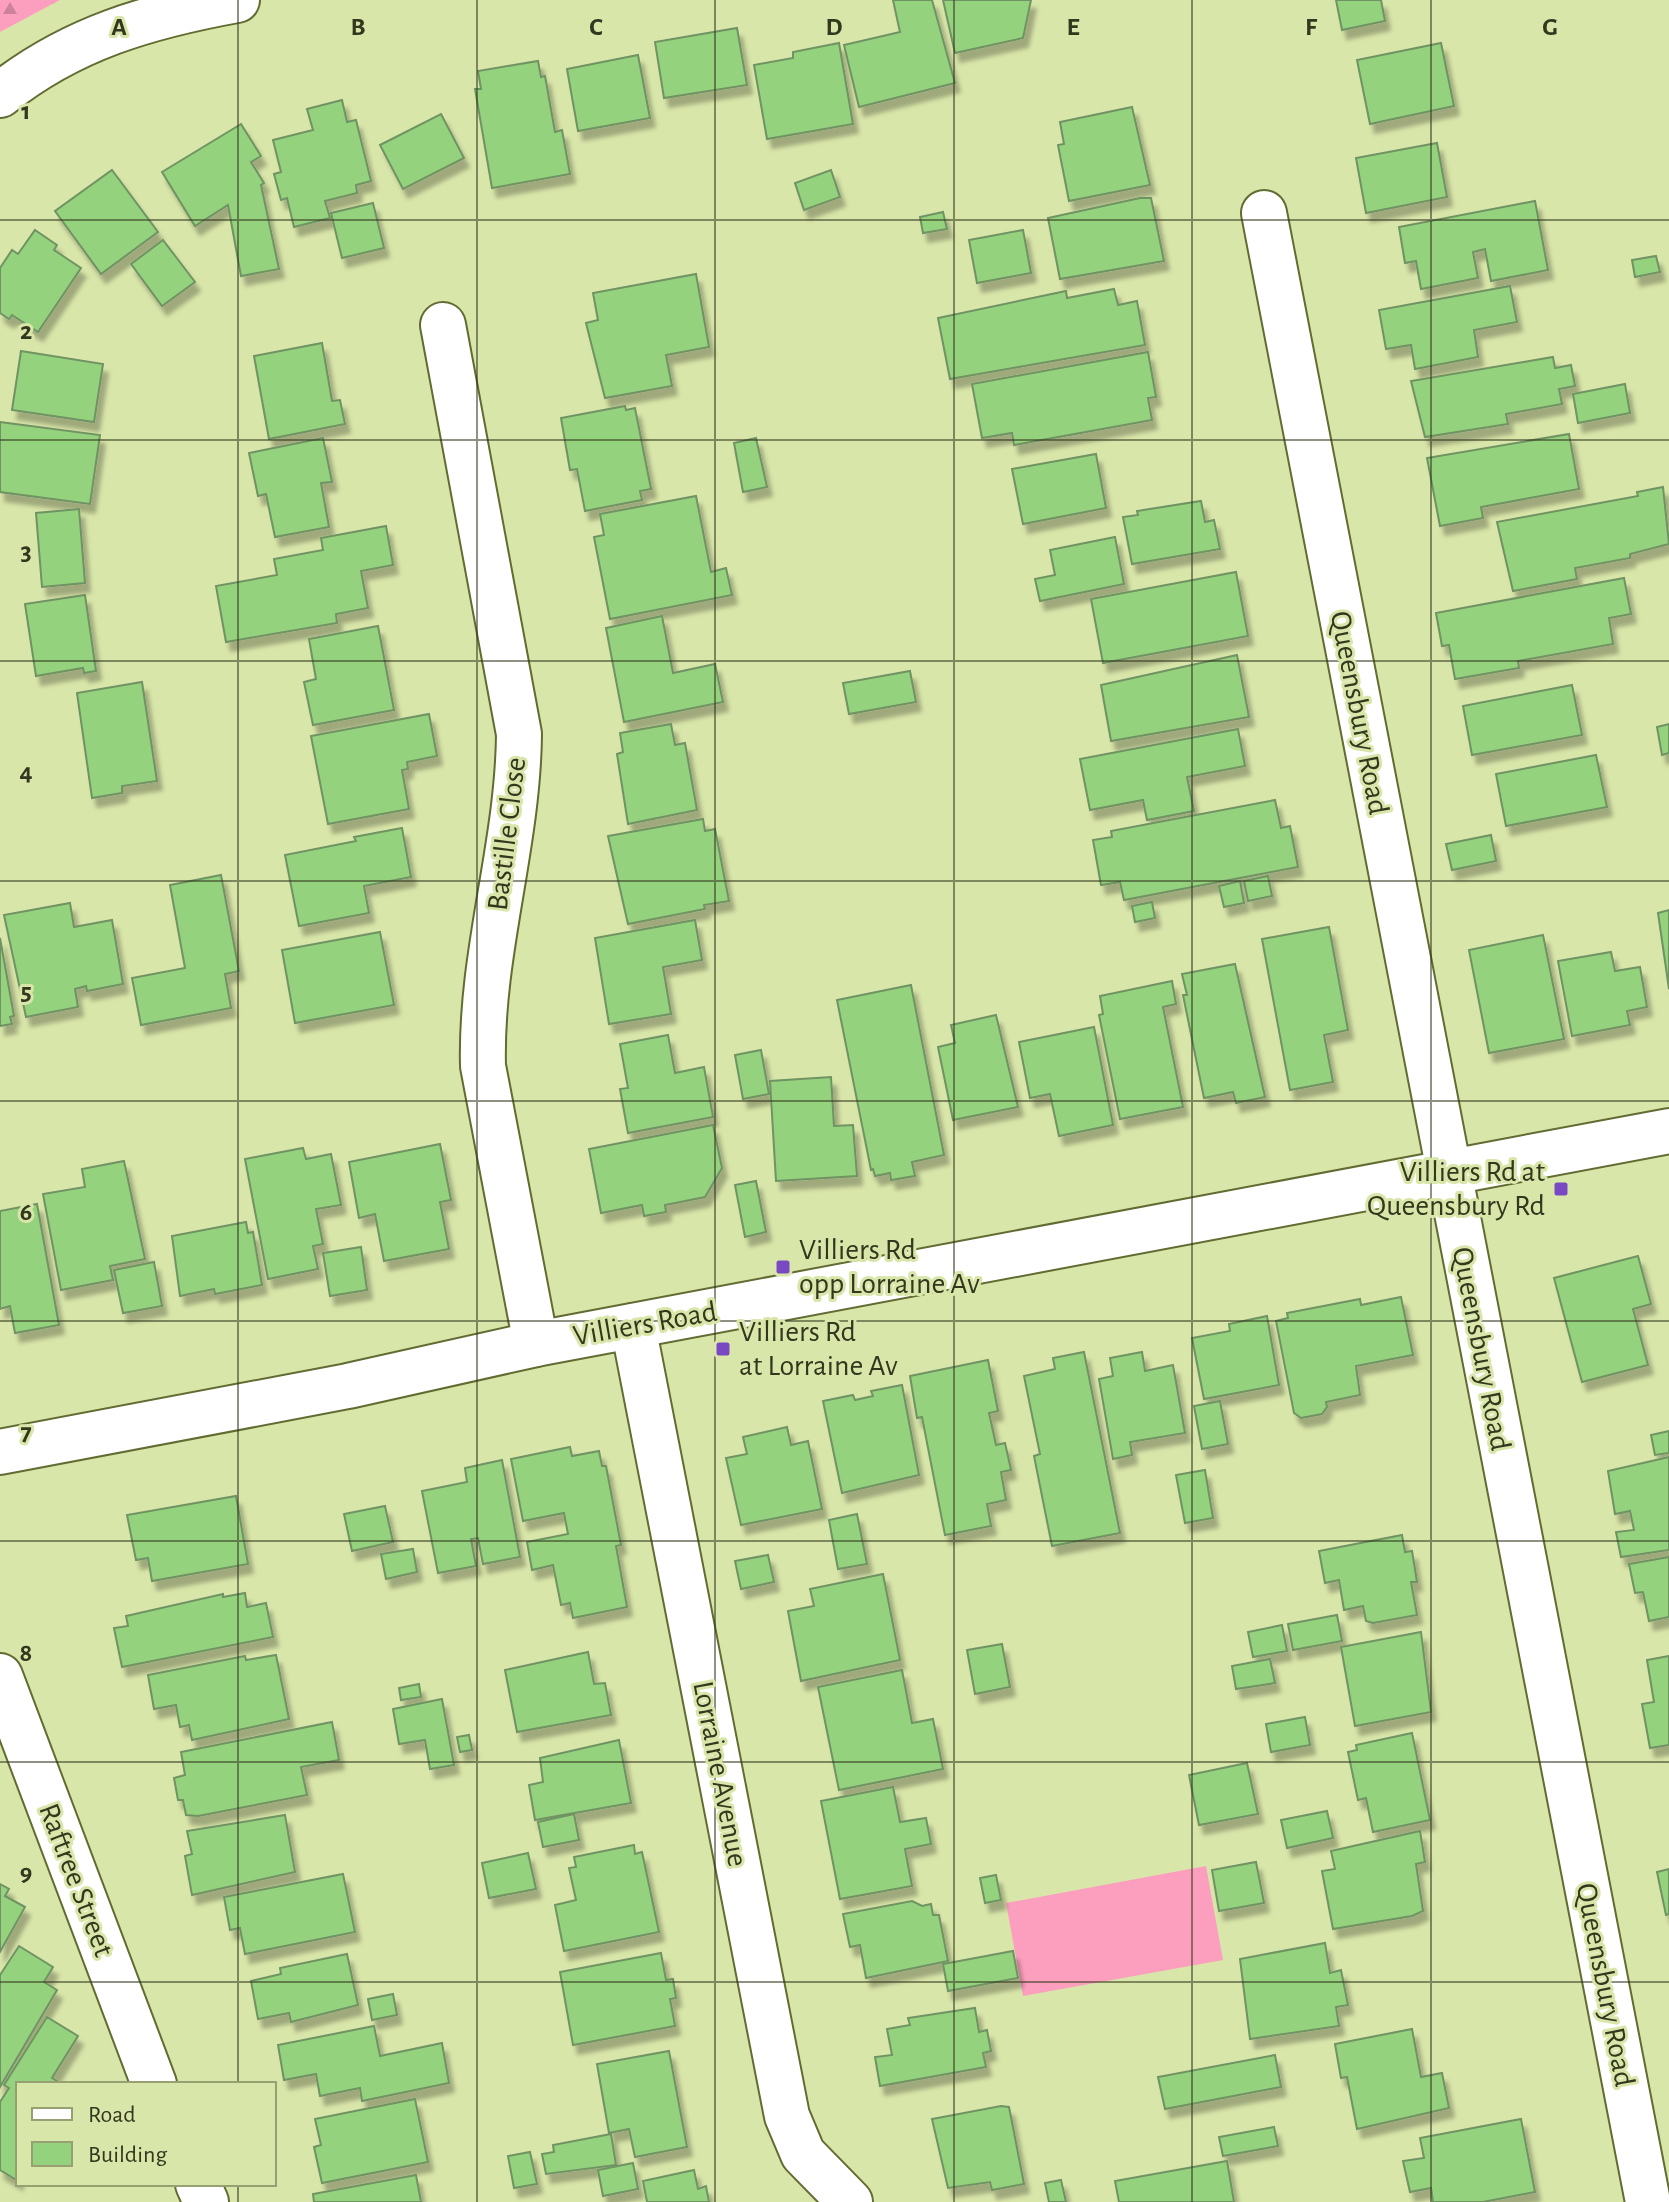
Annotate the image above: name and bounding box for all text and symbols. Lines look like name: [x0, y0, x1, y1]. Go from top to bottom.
text: A: [111, 14, 127, 40]
text: B: [350, 14, 366, 40]
text: C: [589, 14, 603, 40]
text: D: [825, 14, 843, 40]
text: E: [1066, 14, 1080, 40]
text: F: [1305, 14, 1318, 40]
text: G: [1542, 14, 1558, 40]
text: 1: [21, 98, 31, 124]
text: 2: [20, 318, 32, 344]
text: 3: [20, 539, 32, 565]
street label: Queensbury Road: [1325, 609, 1393, 817]
street label: Bastille Close: [483, 756, 531, 912]
text: 4: [19, 759, 33, 785]
text: 5: [20, 979, 32, 1005]
place label: Villiers Rd at Queensbury Rd: [1367, 1157, 1545, 1221]
marker: Villiers Rd at Queensbury Rd: [1552, 1180, 1570, 1198]
text: 6: [20, 1199, 32, 1225]
place label: Villiers Rd opp Lorraine Av: [799, 1235, 980, 1299]
street label: Queensbury Road: [1447, 1245, 1515, 1453]
marker: Villiers Rd opp Lorraine Av: [774, 1258, 792, 1276]
street label: Villiers Road: [571, 1297, 719, 1351]
place label: Villiers Rd at Lorraine Av: [739, 1317, 898, 1381]
marker: Villiers Rd at Lorraine Av: [714, 1340, 732, 1358]
text: 7: [20, 1419, 32, 1445]
text: 8: [20, 1640, 32, 1666]
street label: Lorraine Avenue: [687, 1679, 753, 1869]
street label: Raftree Street: [33, 1799, 119, 1961]
text: 9: [20, 1860, 32, 1886]
street label: Queensbury Road: [1571, 1881, 1639, 2089]
legend: [16, 2082, 276, 2186]
text: Road: [88, 2103, 136, 2127]
text: Building: [88, 2143, 167, 2167]

